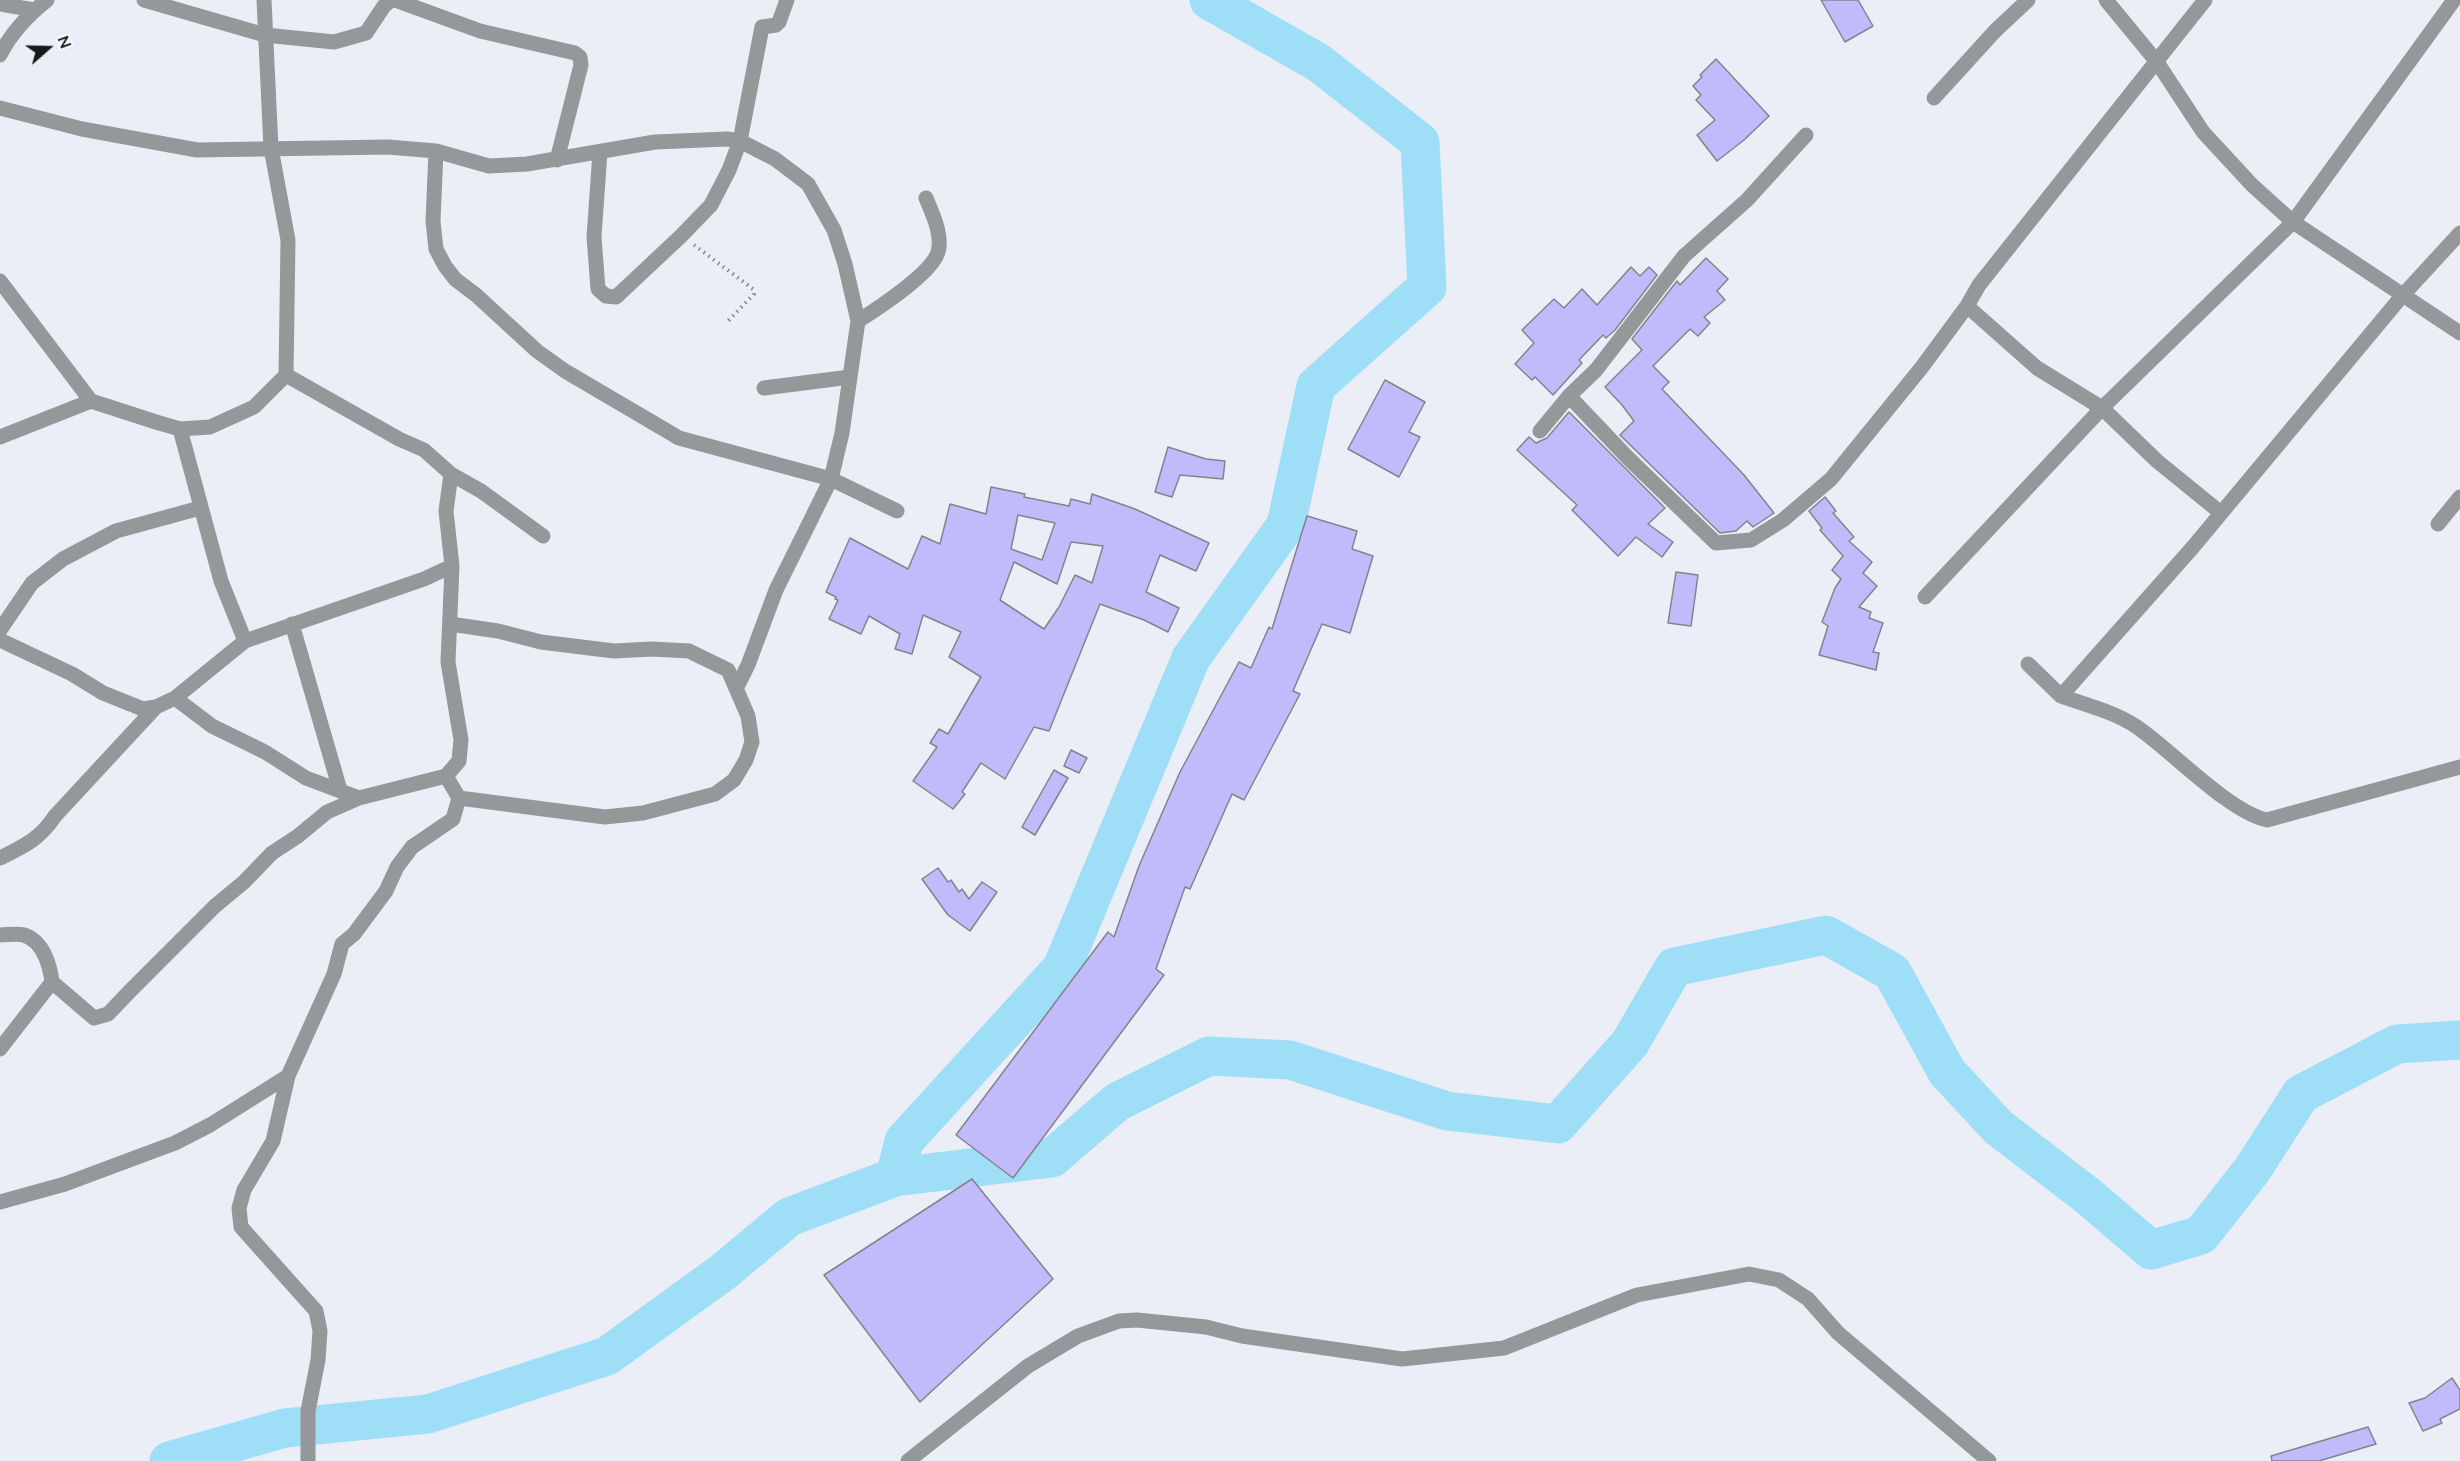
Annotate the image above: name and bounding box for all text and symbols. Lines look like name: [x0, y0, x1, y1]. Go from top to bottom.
north arrow: [18, 18, 78, 78]
text: N: [53, 33, 76, 51]

